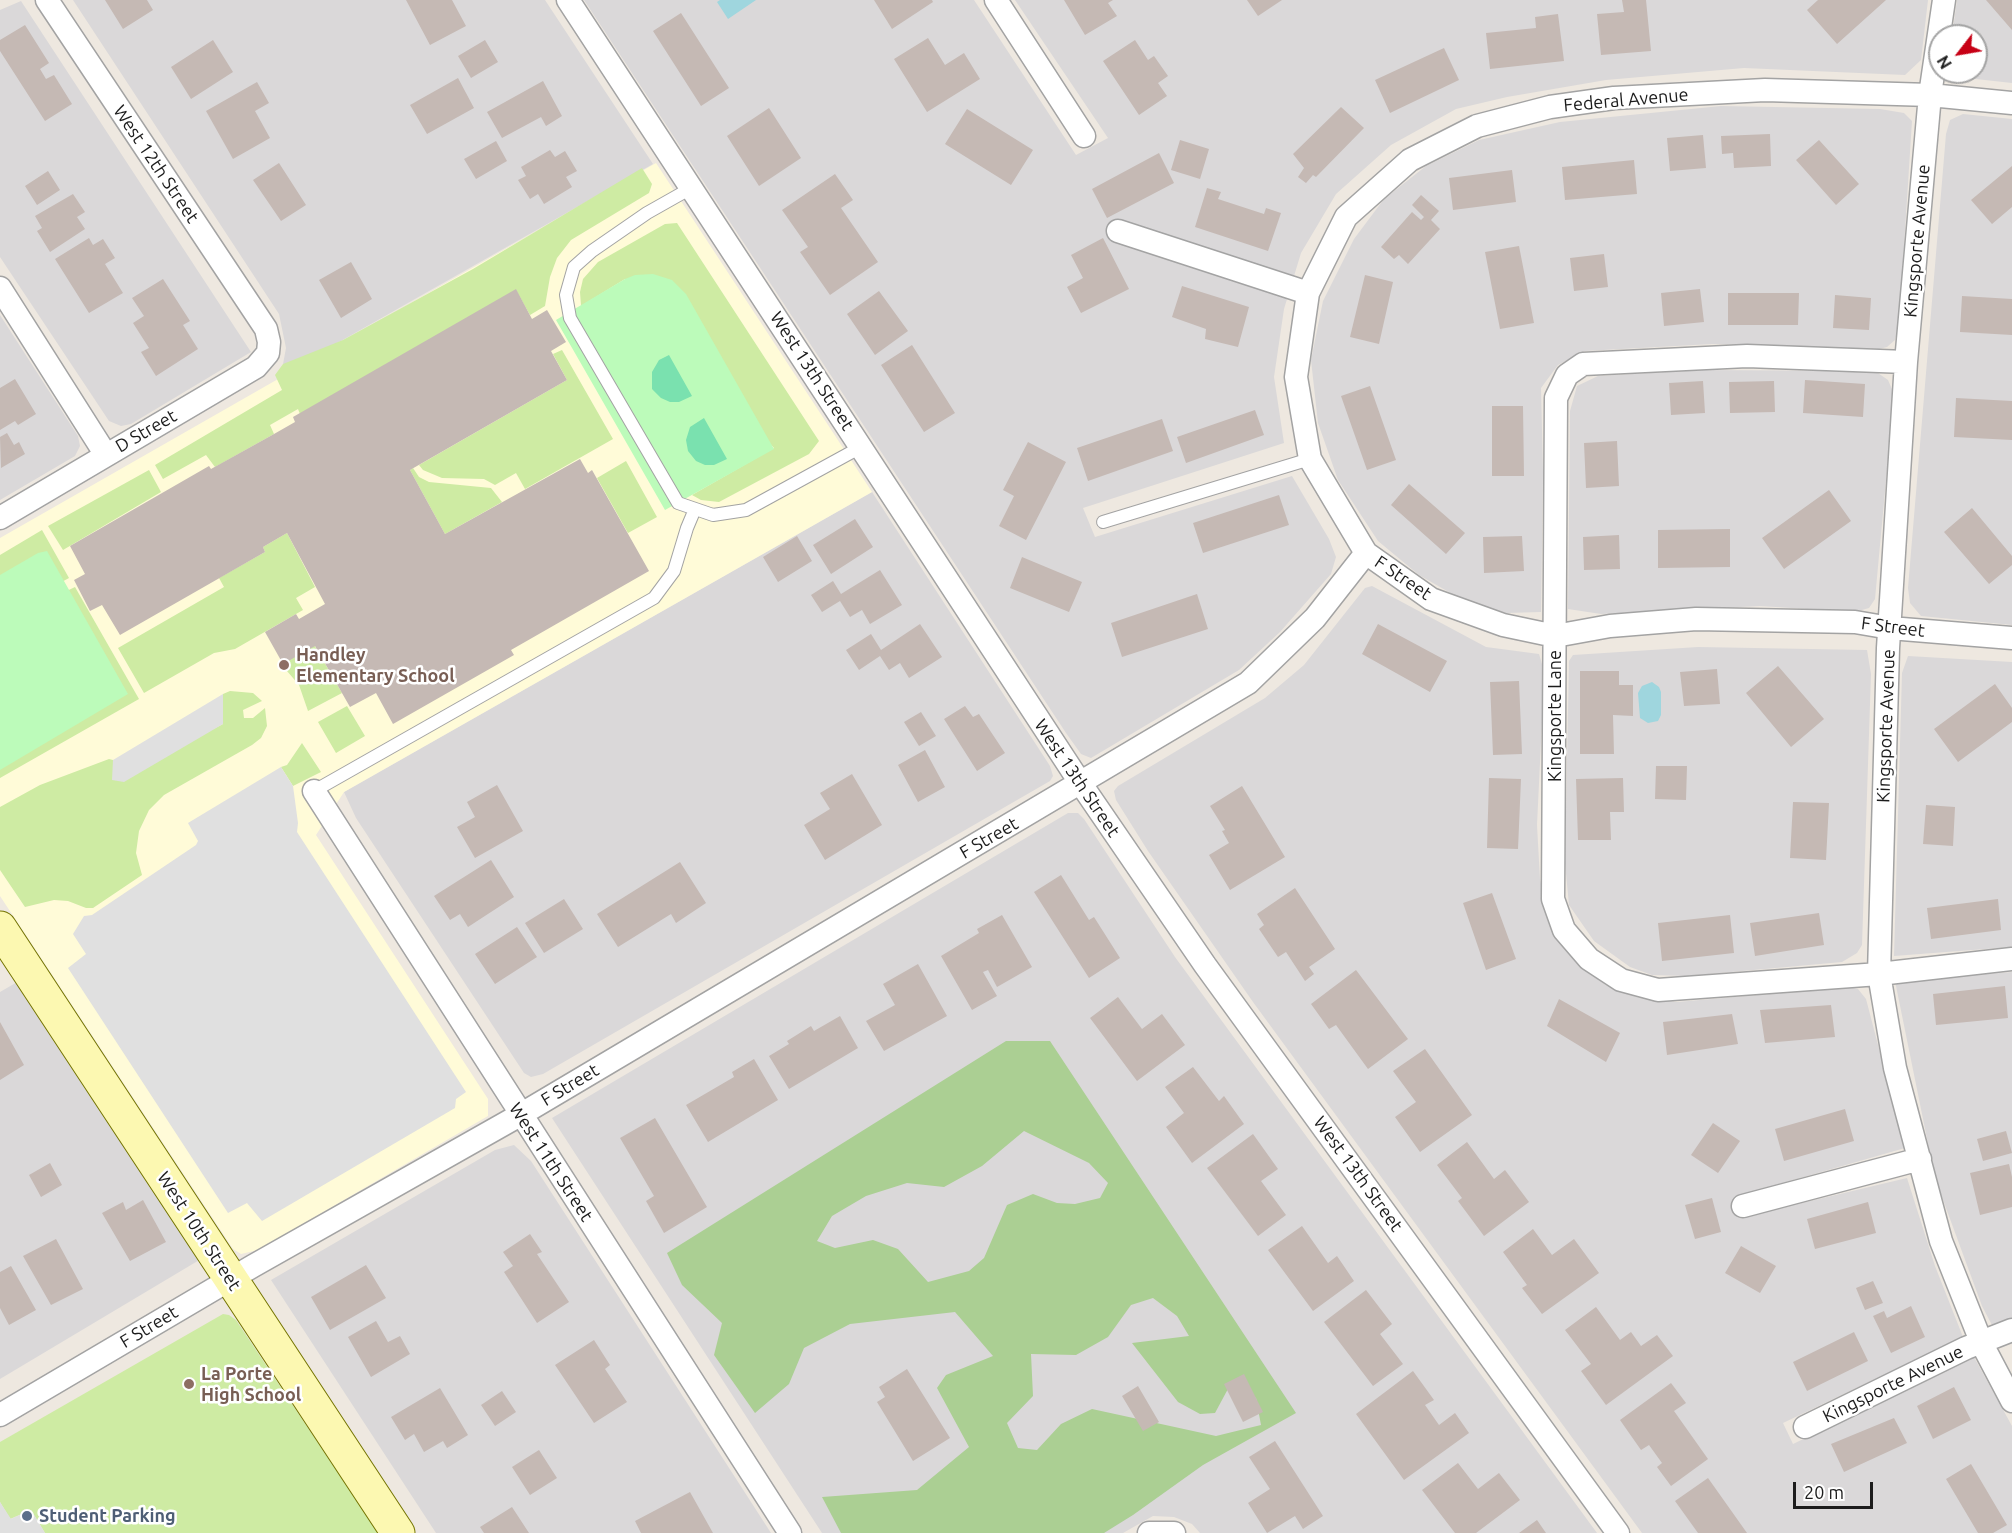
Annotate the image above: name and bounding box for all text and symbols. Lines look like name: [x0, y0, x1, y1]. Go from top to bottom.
north arrow: [1928, 24, 1988, 84]
text: N: [1933, 52, 1955, 72]
street label: Federal Avenue: [1563, 84, 1689, 116]
street label: West 12th Street: [109, 101, 203, 227]
street label: Kingsporte Avenue: [1900, 163, 1934, 319]
street label: West 13th Street: [766, 308, 858, 434]
street label: D Street: [112, 405, 180, 457]
street label: F Street: [1370, 551, 1436, 605]
street label: F Street: [1860, 612, 1926, 642]
place label: Handley Elementary School: [296, 644, 455, 686]
street label: Kingsporte Avenue: [1873, 649, 1899, 803]
street label: Kingsporte Lane: [1544, 650, 1566, 782]
marker: Handley Elementary School: [277, 658, 291, 672]
street label: West 13th Street: [1030, 715, 1124, 841]
street label: F Street: [956, 813, 1022, 863]
street label: F Street: [537, 1059, 603, 1111]
street label: West 11th Street: [505, 1099, 597, 1225]
street label: West 13th Street: [1309, 1112, 1407, 1236]
street label: West 10th Street: [153, 1168, 245, 1294]
street label: F Street: [116, 1301, 182, 1353]
street label: Kingsporte Avenue: [1819, 1341, 1967, 1427]
place label: La Porte High School: [201, 1363, 301, 1406]
marker: La Porte High School: [182, 1377, 196, 1391]
scale bar: [1796, 1470, 1876, 1508]
text: 20 m: [1804, 1482, 1844, 1502]
place label: Student Parking: [39, 1505, 176, 1527]
marker: Student Parking: [20, 1509, 34, 1523]

